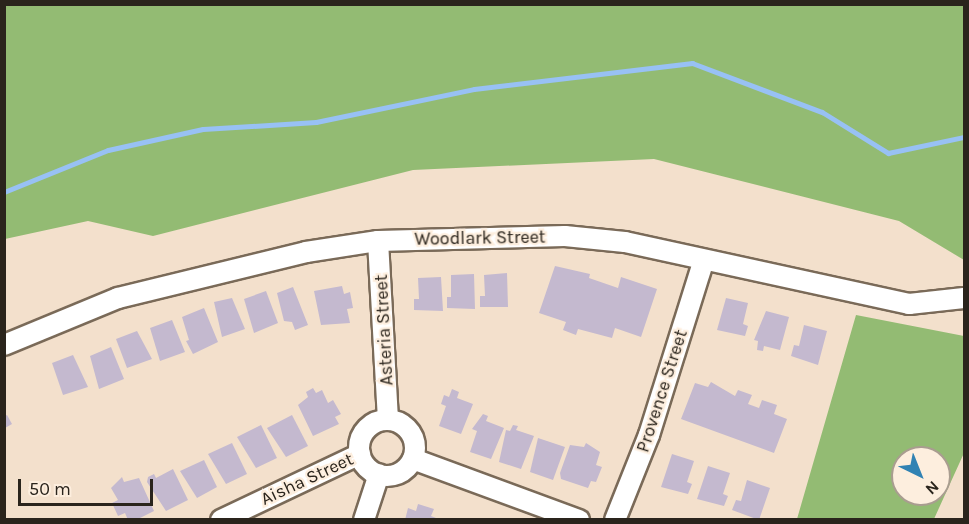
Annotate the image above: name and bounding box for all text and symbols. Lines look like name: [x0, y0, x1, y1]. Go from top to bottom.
street label: Woodlark Street: [414, 226, 546, 250]
street label: Asteria Street: [370, 274, 398, 386]
street label: Provence Street: [632, 327, 692, 455]
north arrow: [891, 446, 951, 506]
street label: Aisha Street: [257, 448, 357, 510]
scale bar: [21, 467, 156, 505]
text: N: [922, 477, 943, 499]
text: 50 m: [29, 478, 71, 500]

